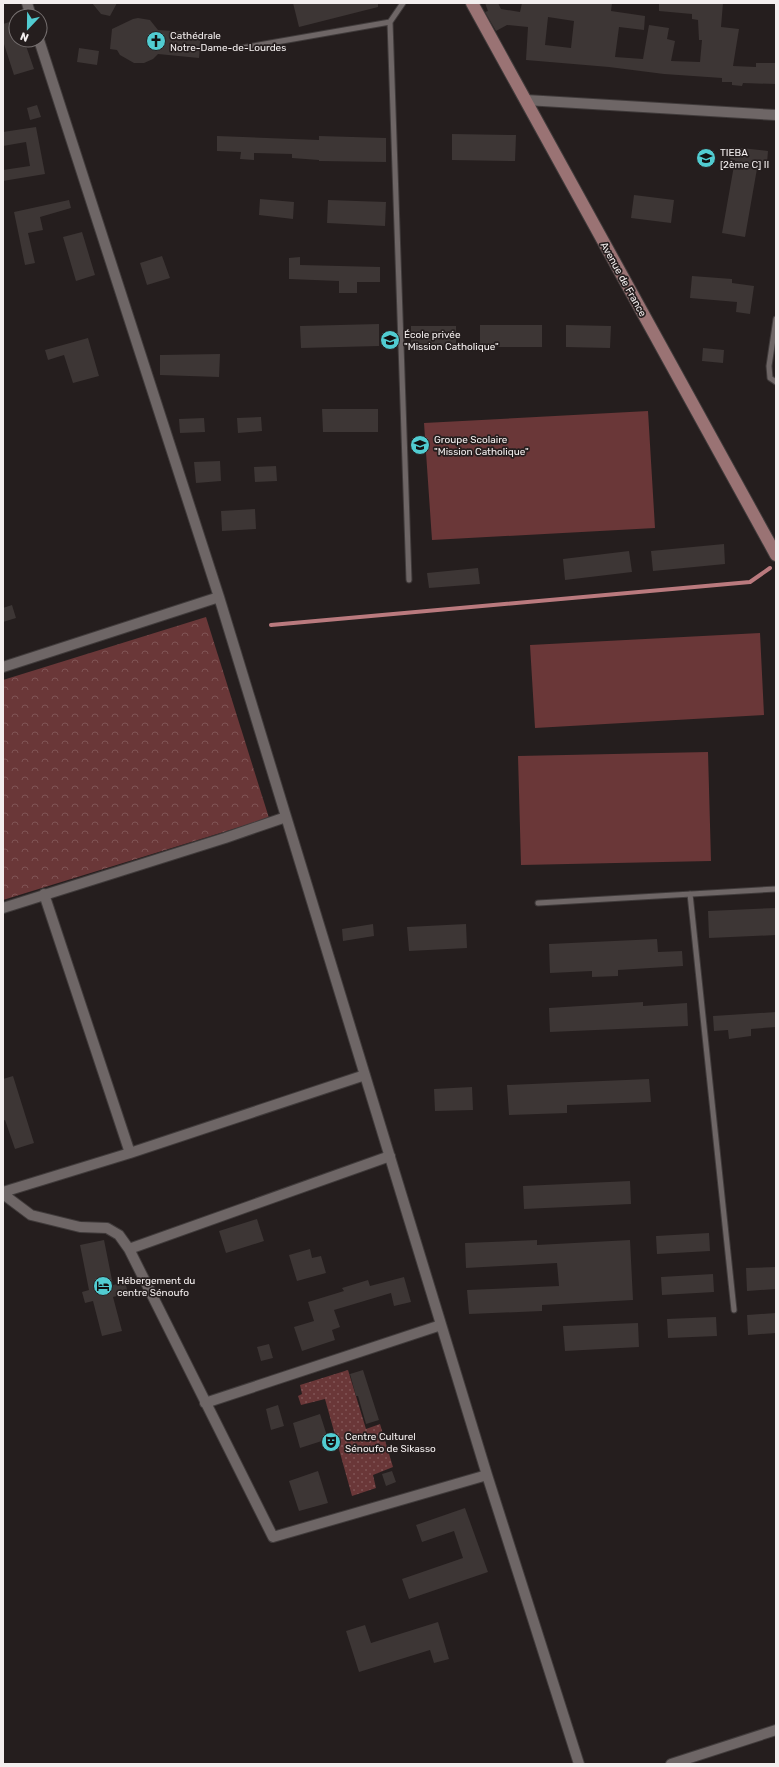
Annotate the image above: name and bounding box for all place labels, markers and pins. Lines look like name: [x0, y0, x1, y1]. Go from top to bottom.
church icon: Cathédrale Notre-Dame-de-Lourdes: [145, 30, 167, 52]
place label: Cathédrale Notre-Dame-de-Lourdes: [170, 30, 286, 54]
school or university icon: TIEBA [2ème C] II: [695, 147, 717, 169]
place label: TIEBA [2ème C] II: [720, 147, 769, 171]
school or university icon: École privée "Mission Catholique": [379, 329, 401, 351]
place label: École privée "Mission Catholique": [404, 329, 499, 353]
school or university icon: Groupe Scolaire "Mission Catholique": [409, 434, 431, 456]
place label: Groupe Scolaire "Mission Catholique": [434, 434, 529, 458]
hotel icon: Hébergement du centre Sénoufo: [92, 1275, 114, 1297]
place label: Hébergement du centre Sénoufo: [117, 1275, 195, 1299]
theatre icon: Centre Culturel Sénoufo de Sikasso: [320, 1431, 342, 1453]
place label: Centre Culturel Sénoufo de Sikasso: [345, 1431, 436, 1455]

